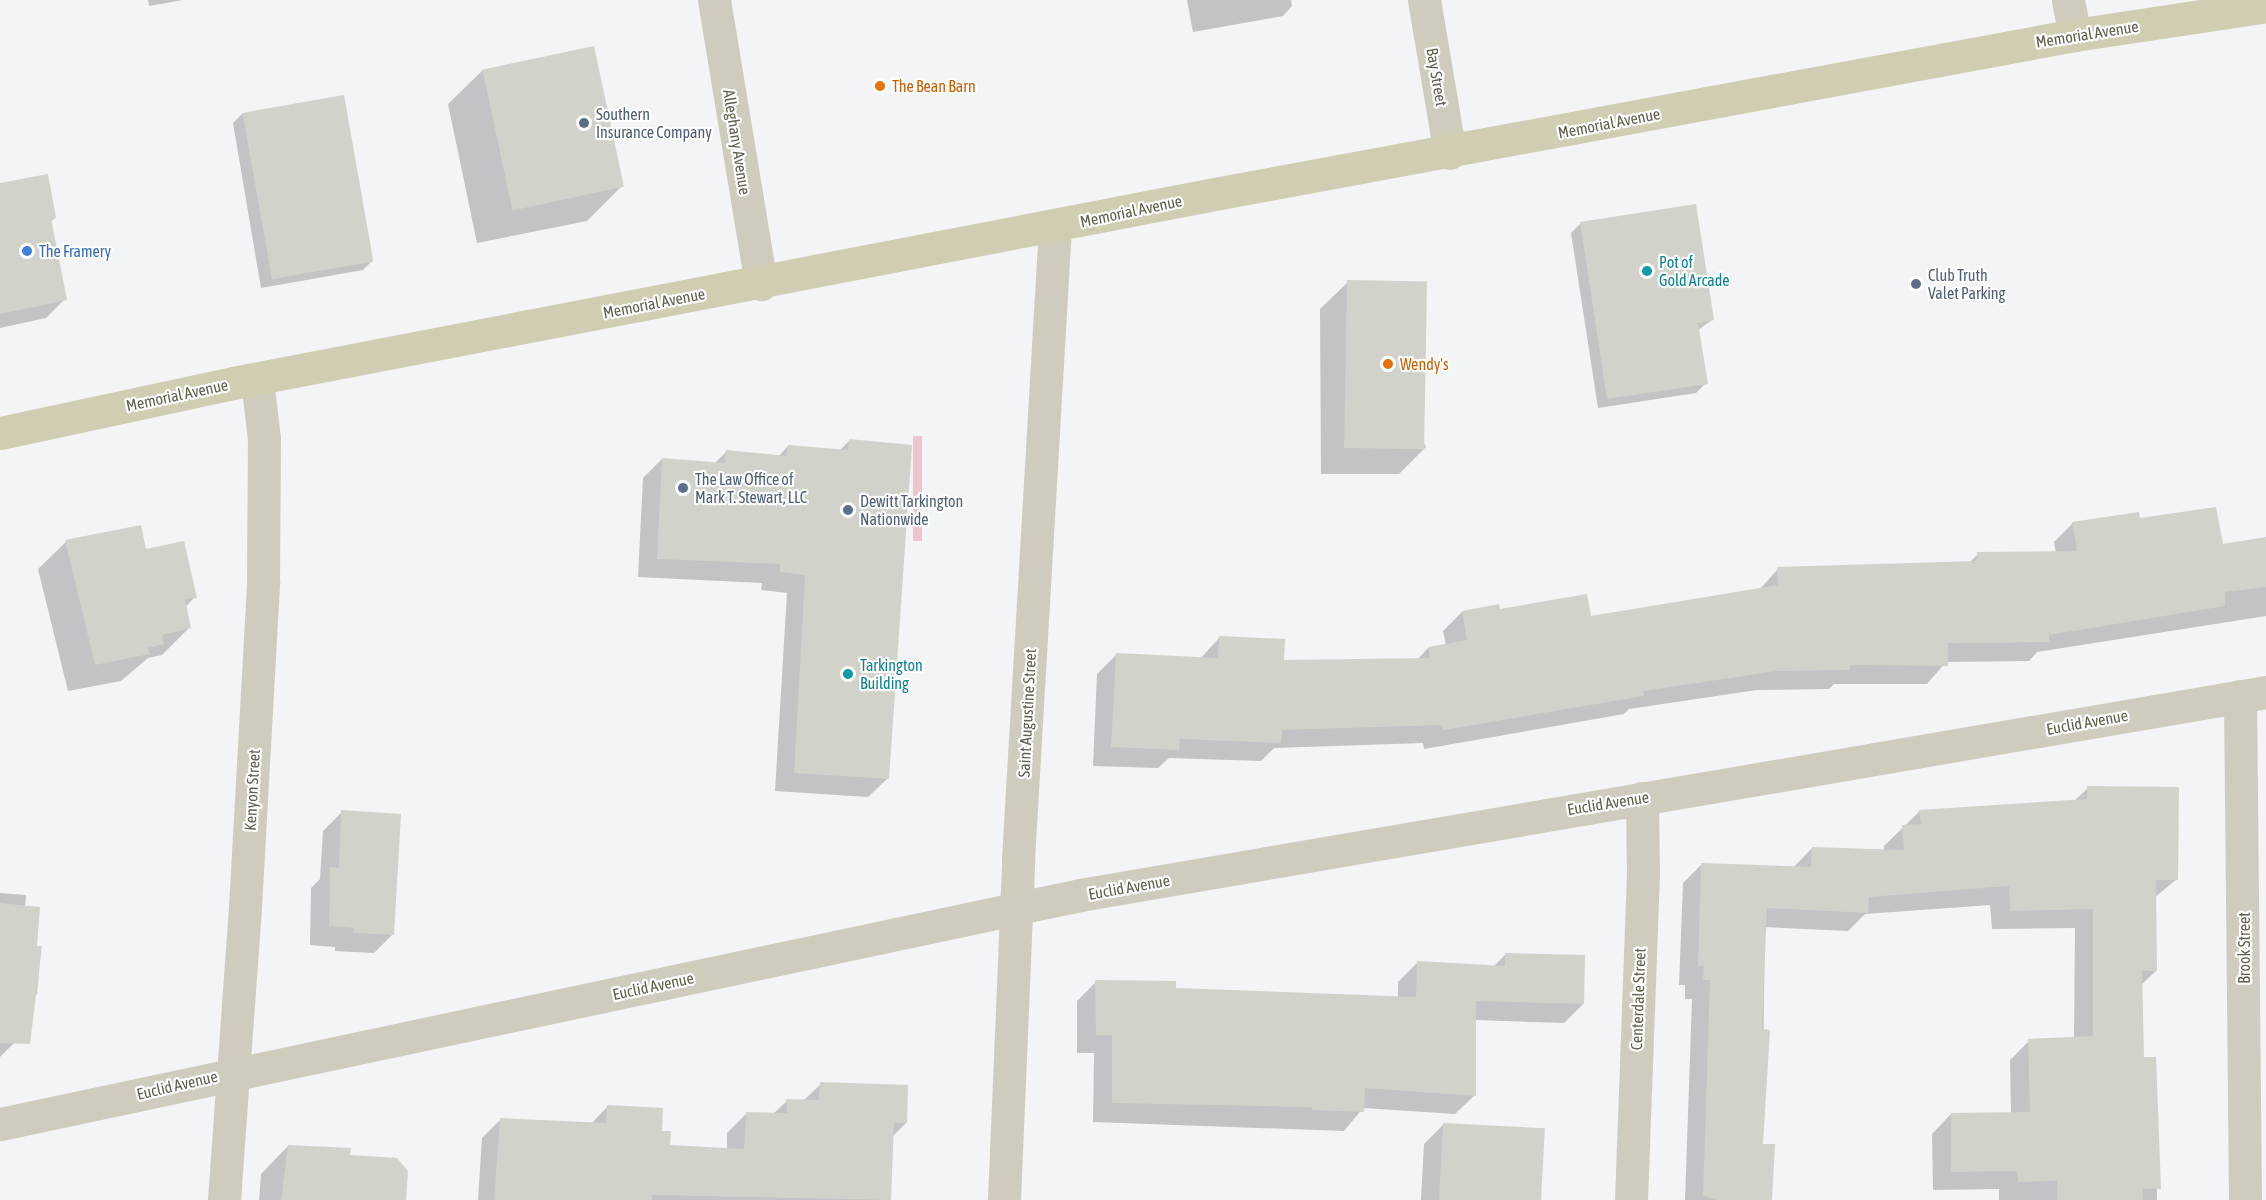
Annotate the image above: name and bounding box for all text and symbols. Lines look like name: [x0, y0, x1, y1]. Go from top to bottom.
street label: Memorial Avenue: [2034, 16, 2140, 52]
street label: Bay Street: [1422, 46, 1452, 108]
place label: The Bean Barn: [892, 76, 976, 96]
marker: The Bean Barn: [873, 79, 887, 93]
street label: Alleghany Avenue: [719, 88, 755, 196]
place label: Southern Insurance Company: [596, 104, 712, 142]
street label: Memorial Avenue: [1556, 104, 1662, 142]
marker: Southern Insurance Company: [577, 116, 591, 130]
street label: Memorial Avenue: [1078, 191, 1184, 231]
place label: The Framery: [39, 241, 111, 261]
marker: The Framery: [20, 244, 34, 258]
place label: Pot of Gold Arcade: [1659, 252, 1730, 290]
marker: Pot of Gold Arcade: [1640, 264, 1654, 278]
place label: Club Truth Valet Parking: [1928, 265, 2006, 303]
marker: Club Truth Valet Parking: [1909, 277, 1923, 291]
street label: Memorial Avenue: [601, 284, 707, 322]
place label: Wendy's: [1400, 354, 1449, 374]
marker: Wendy's: [1381, 357, 1395, 371]
street label: Memorial Avenue: [124, 375, 230, 415]
place label: The Law Office of Mark T. Stewart, LLC: [695, 469, 807, 507]
marker: The Law Office of Mark T. Stewart, LLC: [676, 481, 690, 495]
place label: Dewitt Tarkington Nationwide: [860, 491, 963, 529]
marker: Dewitt Tarkington Nationwide: [841, 503, 855, 517]
street label: Saint Augustine Street: [1014, 648, 1040, 778]
place label: Tarkington Building: [860, 655, 923, 693]
marker: Tarkington Building: [841, 667, 855, 681]
street label: Euclid Avenue: [2045, 705, 2129, 739]
street label: Kenyon Street: [240, 749, 264, 831]
street label: Euclid Avenue: [1566, 787, 1650, 819]
street label: Euclid Avenue: [1087, 870, 1171, 904]
street label: Brook Street: [2234, 912, 2254, 984]
street label: Centerdale Street: [1627, 948, 1649, 1050]
street label: Euclid Avenue: [611, 968, 695, 1004]
street label: Euclid Avenue: [135, 1066, 219, 1104]

